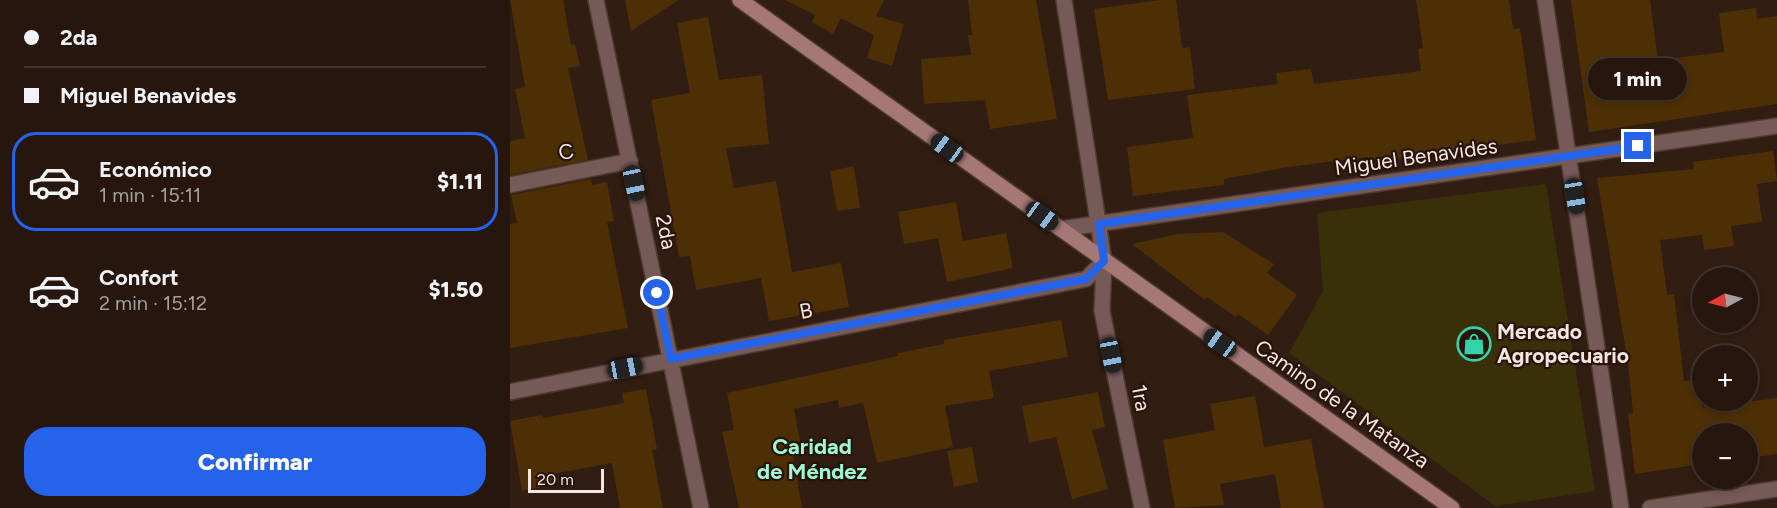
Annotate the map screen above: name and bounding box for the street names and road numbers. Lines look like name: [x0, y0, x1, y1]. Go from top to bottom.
street label: Miguel Benavides: [1333, 133, 1499, 180]
street label: C: [556, 138, 576, 165]
street label: 2da: [651, 212, 682, 251]
street label: B: [797, 297, 815, 324]
street label: Camino de la Matanza: [1250, 334, 1434, 473]
street label: 1ra: [1127, 383, 1156, 413]

